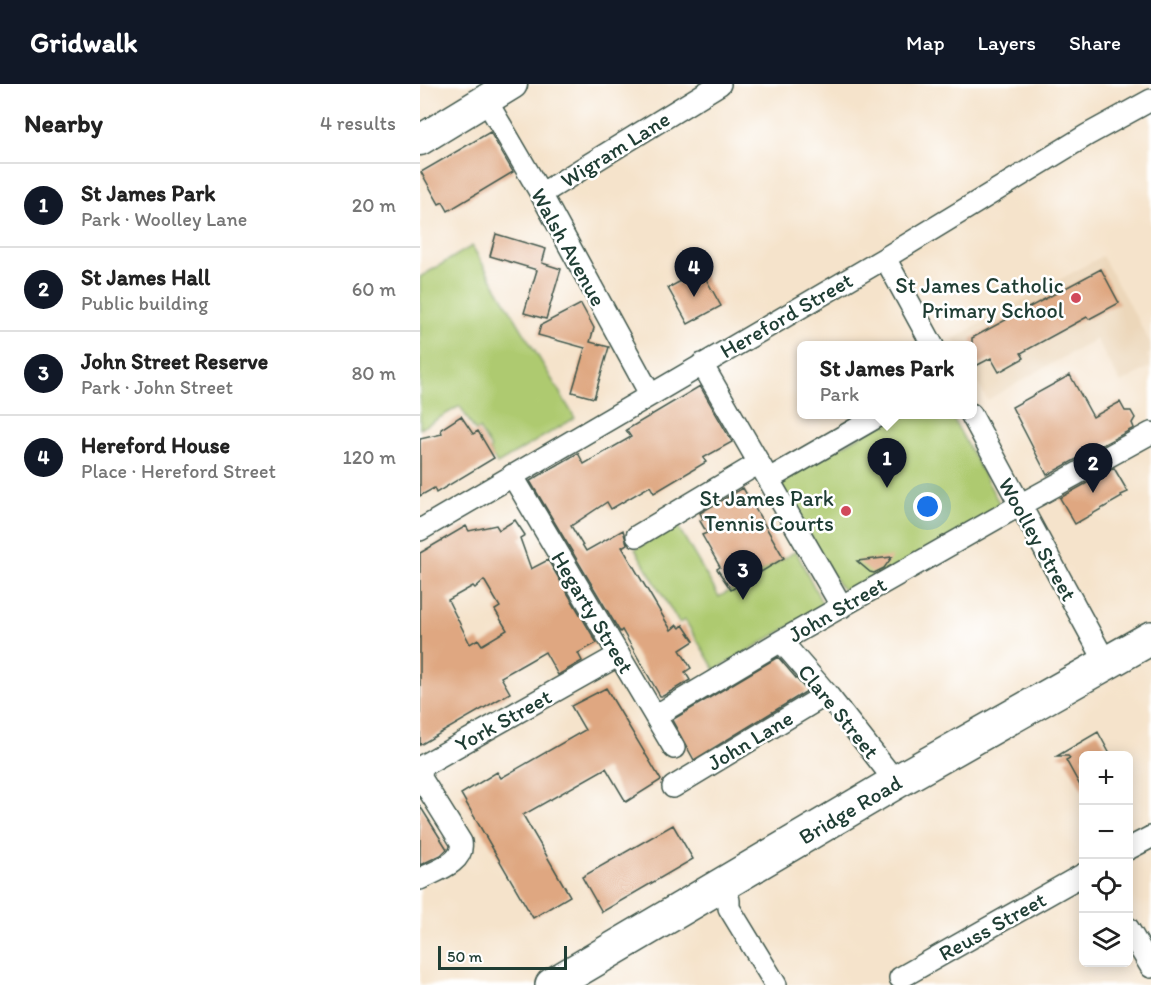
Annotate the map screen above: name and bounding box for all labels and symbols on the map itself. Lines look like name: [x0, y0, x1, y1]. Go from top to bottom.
street label: Wigram Lane: [556, 105, 675, 194]
street label: Walsh Avenue: [525, 183, 612, 311]
pin: 4: [674, 248, 714, 297]
street label: Hereford Street: [715, 267, 857, 364]
place label: St James Catholic Primary School: [895, 272, 1064, 324]
marker: St James Catholic Primary School: [1069, 291, 1083, 305]
pin: 1: [868, 438, 906, 488]
pin: 2: [1074, 444, 1112, 493]
street label: Woolley Street: [993, 473, 1083, 606]
place label: St James Park Tennis Courts: [700, 485, 834, 537]
your location: [913, 492, 942, 521]
marker: St James Park Tennis Courts: [839, 504, 853, 518]
street label: Hegarty Street: [545, 546, 640, 678]
pin: 3: [724, 550, 762, 600]
street label: John Street: [783, 571, 891, 648]
street label: Clare Street: [792, 658, 885, 764]
street label: York Street: [450, 683, 556, 758]
street label: John Lane: [703, 704, 798, 776]
street label: Bridge Road: [794, 769, 907, 850]
street label: Reuss Street: [934, 886, 1051, 967]
scale bar: [438, 943, 567, 970]

